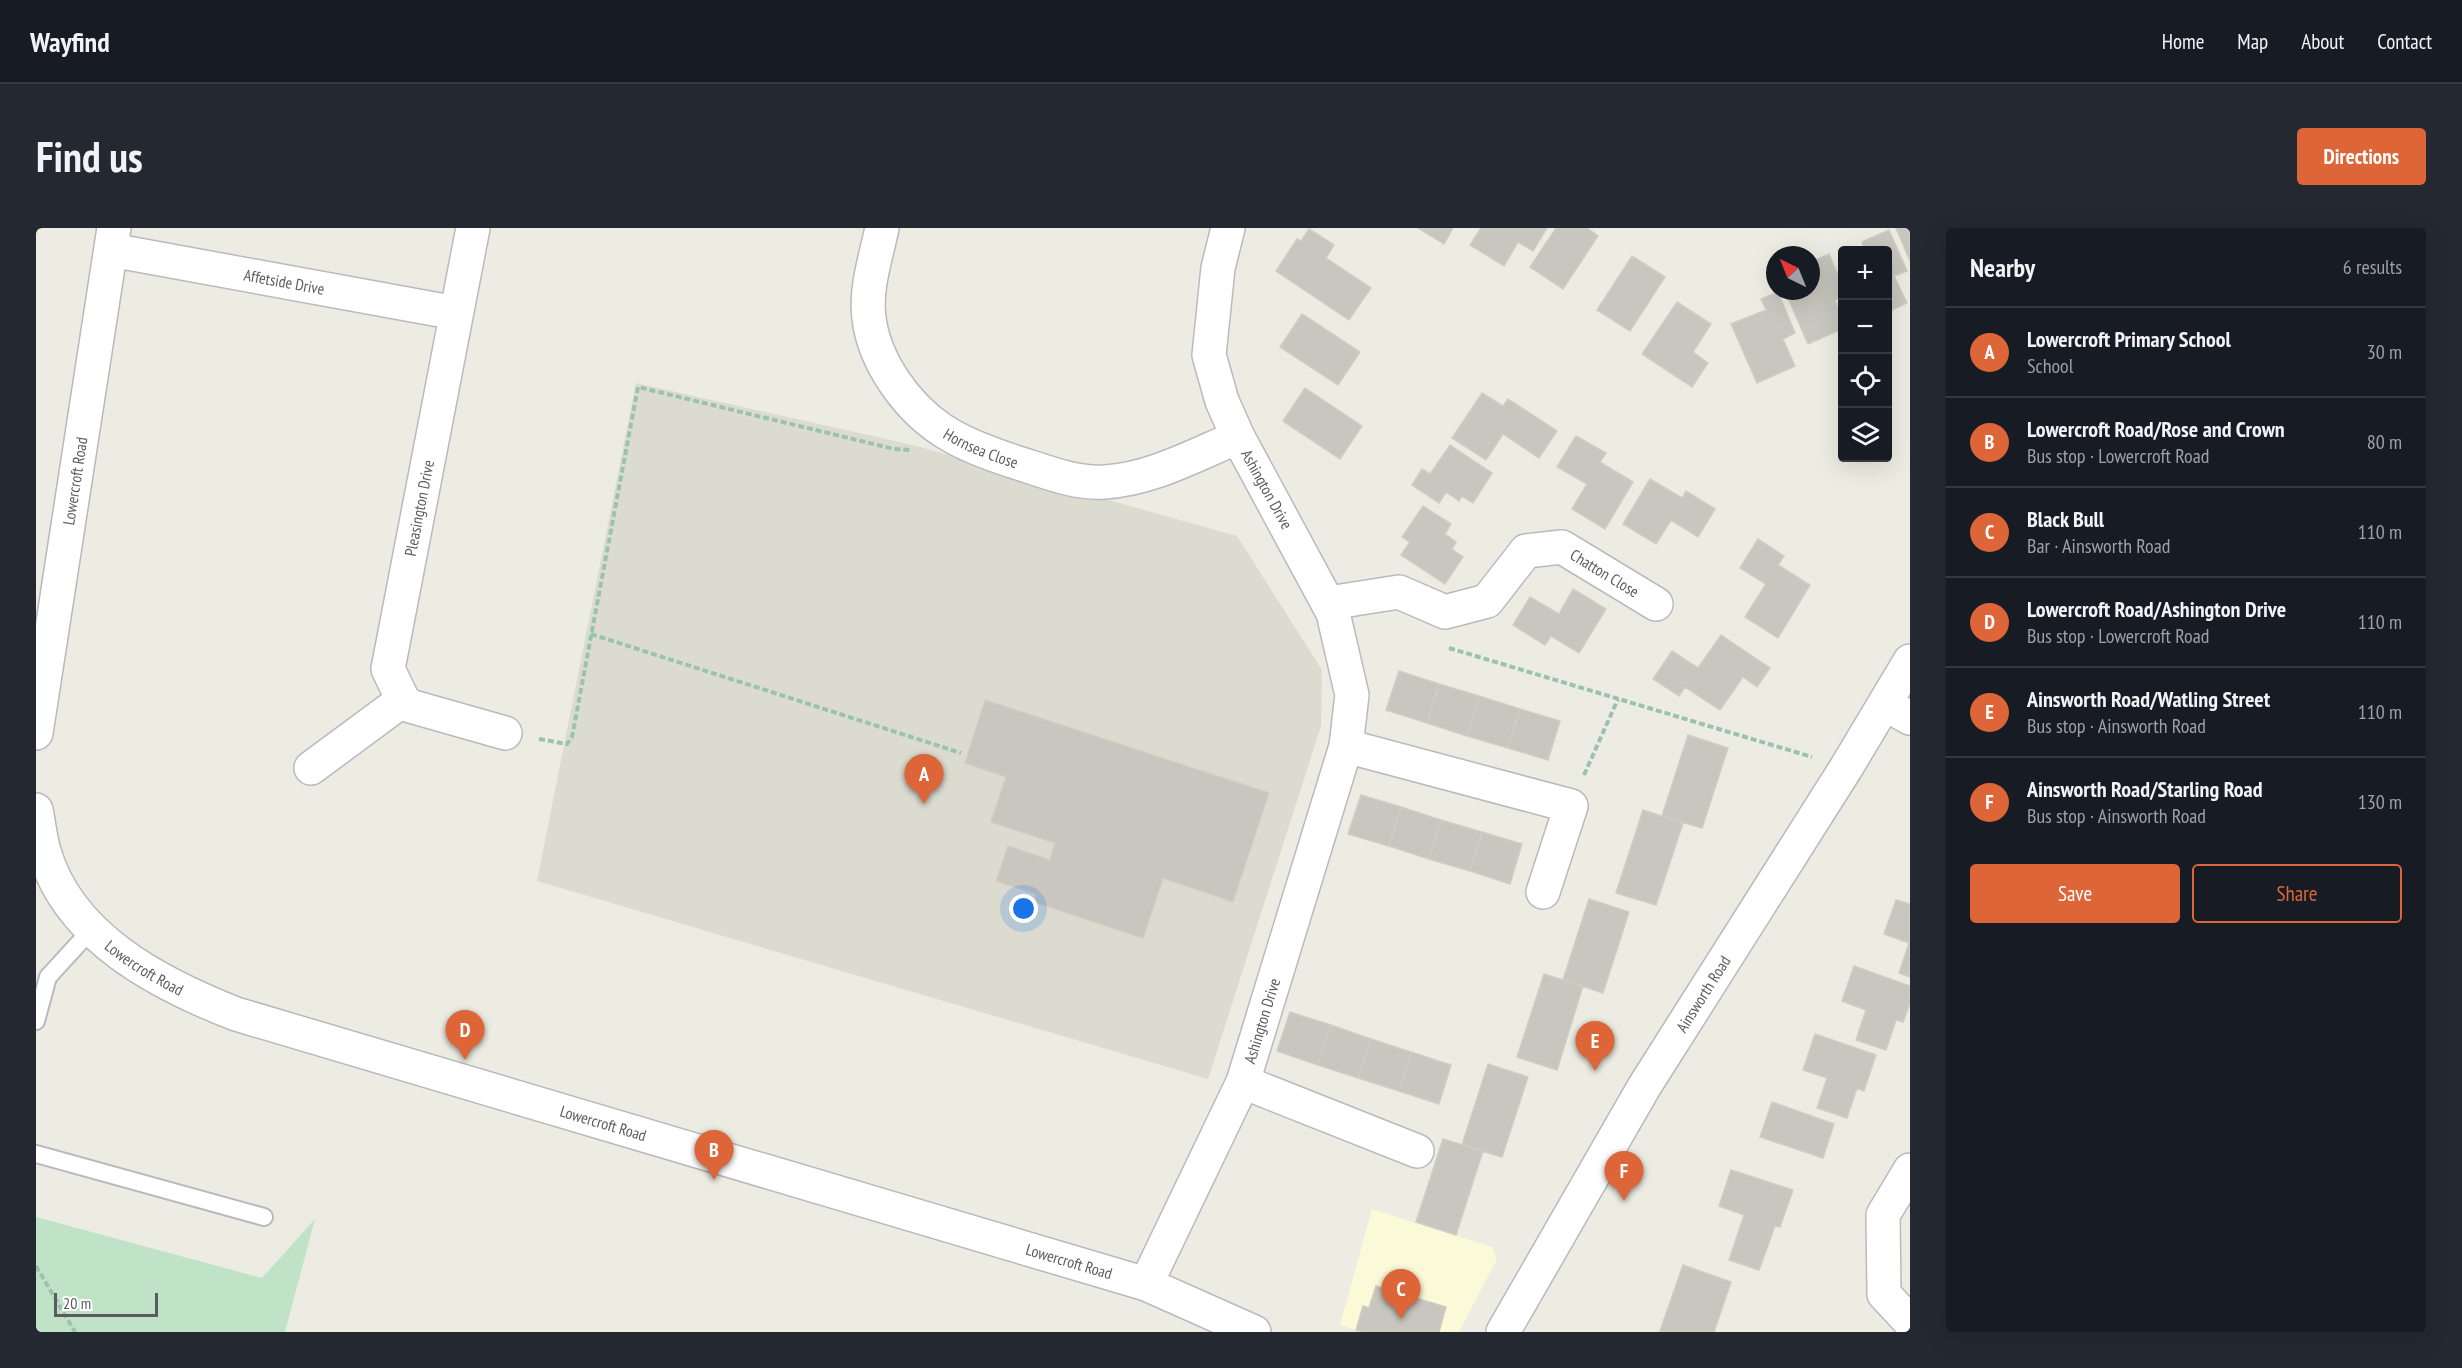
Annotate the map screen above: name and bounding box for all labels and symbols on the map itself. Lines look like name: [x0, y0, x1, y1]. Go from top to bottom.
north arrow: [1766, 246, 1820, 300]
street label: Affetside Drive: [242, 264, 326, 299]
street label: Hornsea Close: [940, 423, 1020, 472]
street label: Lowercroft Road: [58, 435, 92, 526]
street label: Ashington Drive: [1237, 446, 1297, 532]
street label: Pleasington Drive: [400, 458, 438, 558]
street label: Chatton Close: [1567, 544, 1643, 601]
pin: A: [904, 754, 944, 804]
your location: [1009, 894, 1038, 923]
street label: Lowercroft Road: [101, 936, 187, 1000]
street label: Ainsworth Road: [1671, 952, 1735, 1036]
street label: Ashington Drive: [1239, 976, 1284, 1066]
pin: D: [446, 1010, 484, 1060]
pin: E: [1576, 1022, 1614, 1071]
street label: Lowercroft Road: [558, 1101, 649, 1145]
pin: B: [694, 1130, 734, 1180]
pin: F: [1604, 1152, 1644, 1201]
street label: Lowercroft Road: [1024, 1239, 1115, 1283]
pin: C: [1382, 1270, 1420, 1319]
scale bar: [54, 1290, 158, 1318]

